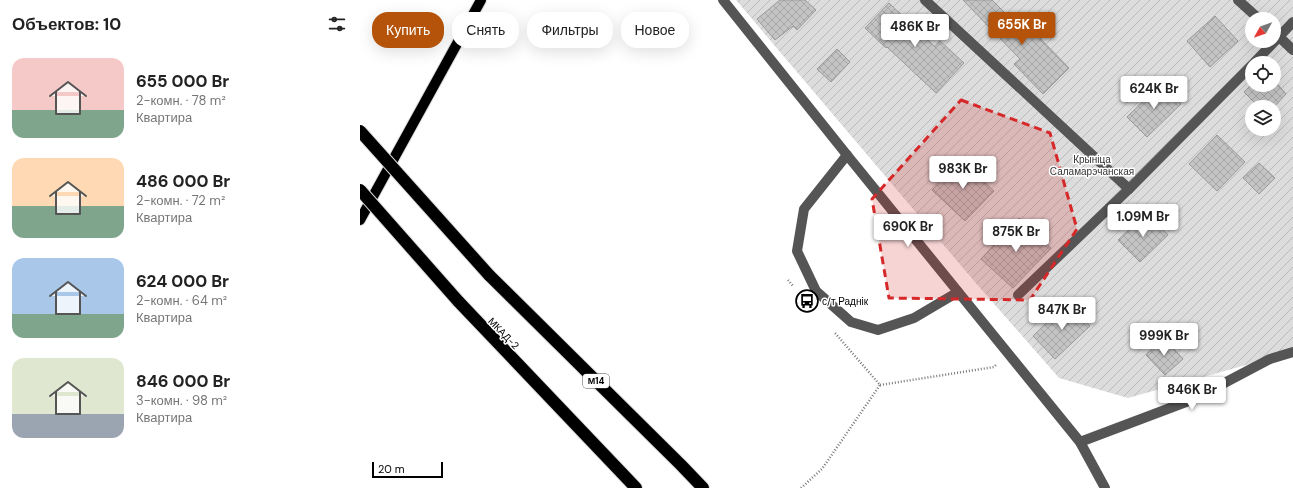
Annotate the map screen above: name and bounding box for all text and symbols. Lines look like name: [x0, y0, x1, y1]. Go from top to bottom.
chip: Купить: [372, 12, 444, 48]
chip: Снять: [452, 12, 519, 48]
chip: Фильтры: [527, 12, 613, 48]
chip: Новое: [621, 12, 689, 48]
pin: 655K Br: [985, 12, 1059, 46]
north arrow: [1245, 12, 1281, 48]
map controls: [1245, 12, 1281, 136]
text: Объектов: 10: [12, 13, 121, 35]
icon: filters: [326, 13, 348, 35]
pin: 486K Br: [878, 14, 952, 48]
text: 655K Br: [997, 16, 1047, 33]
text: 486K Br: [890, 18, 940, 35]
button: locate: [1245, 56, 1281, 92]
text: 655 000 Br: [136, 70, 229, 92]
icon: home: [44, 74, 92, 122]
pin: 624K Br: [1117, 76, 1191, 110]
text: 624K Br: [1129, 80, 1179, 97]
text: 2-комн. · 78 m²: [136, 92, 226, 109]
button: layers: [1245, 100, 1281, 136]
text: Квартира: [136, 109, 192, 126]
park label: Крыніца Саламарэчанская: [1050, 153, 1134, 178]
pin: 983K Br: [926, 156, 1000, 190]
text: 983K Br: [938, 160, 988, 177]
text: 486 000 Br: [136, 170, 230, 192]
icon: home: [44, 174, 92, 222]
text: 2-комн. · 72 m²: [136, 192, 225, 209]
pin: 1.09M Br: [1102, 204, 1184, 238]
text: 1.09M Br: [1116, 208, 1170, 225]
text: Квартира: [136, 209, 192, 226]
pin: 690K Br: [871, 214, 945, 248]
text: 690K Br: [883, 218, 933, 235]
pin: 875K Br: [979, 219, 1053, 253]
text: 875K Br: [992, 223, 1040, 240]
text: 624 000 Br: [136, 270, 229, 292]
icon: home: [44, 274, 92, 322]
bus stop icon: с/т Раднік: [794, 288, 820, 314]
text: 2-комн. · 64 m²: [136, 292, 227, 309]
place label: с/т Раднік: [822, 295, 869, 308]
pin: 847K Br: [1025, 297, 1099, 331]
text: 847K Br: [1038, 301, 1086, 318]
text: Квартира: [136, 309, 192, 326]
street label: МКАД-2: [485, 315, 522, 352]
pin: 999K Br: [1127, 323, 1201, 357]
text: 999K Br: [1139, 327, 1189, 344]
text: 846 000 Br: [136, 370, 230, 392]
icon: home: [44, 374, 92, 422]
road number: М14: [583, 374, 609, 388]
pin: 846K Br: [1155, 377, 1229, 411]
text: 846K Br: [1167, 381, 1217, 398]
text: 3-комн. · 98 m²: [136, 392, 227, 409]
text: Квартира: [136, 409, 192, 426]
scale bar: [372, 460, 443, 479]
text: 20 m: [378, 462, 404, 476]

